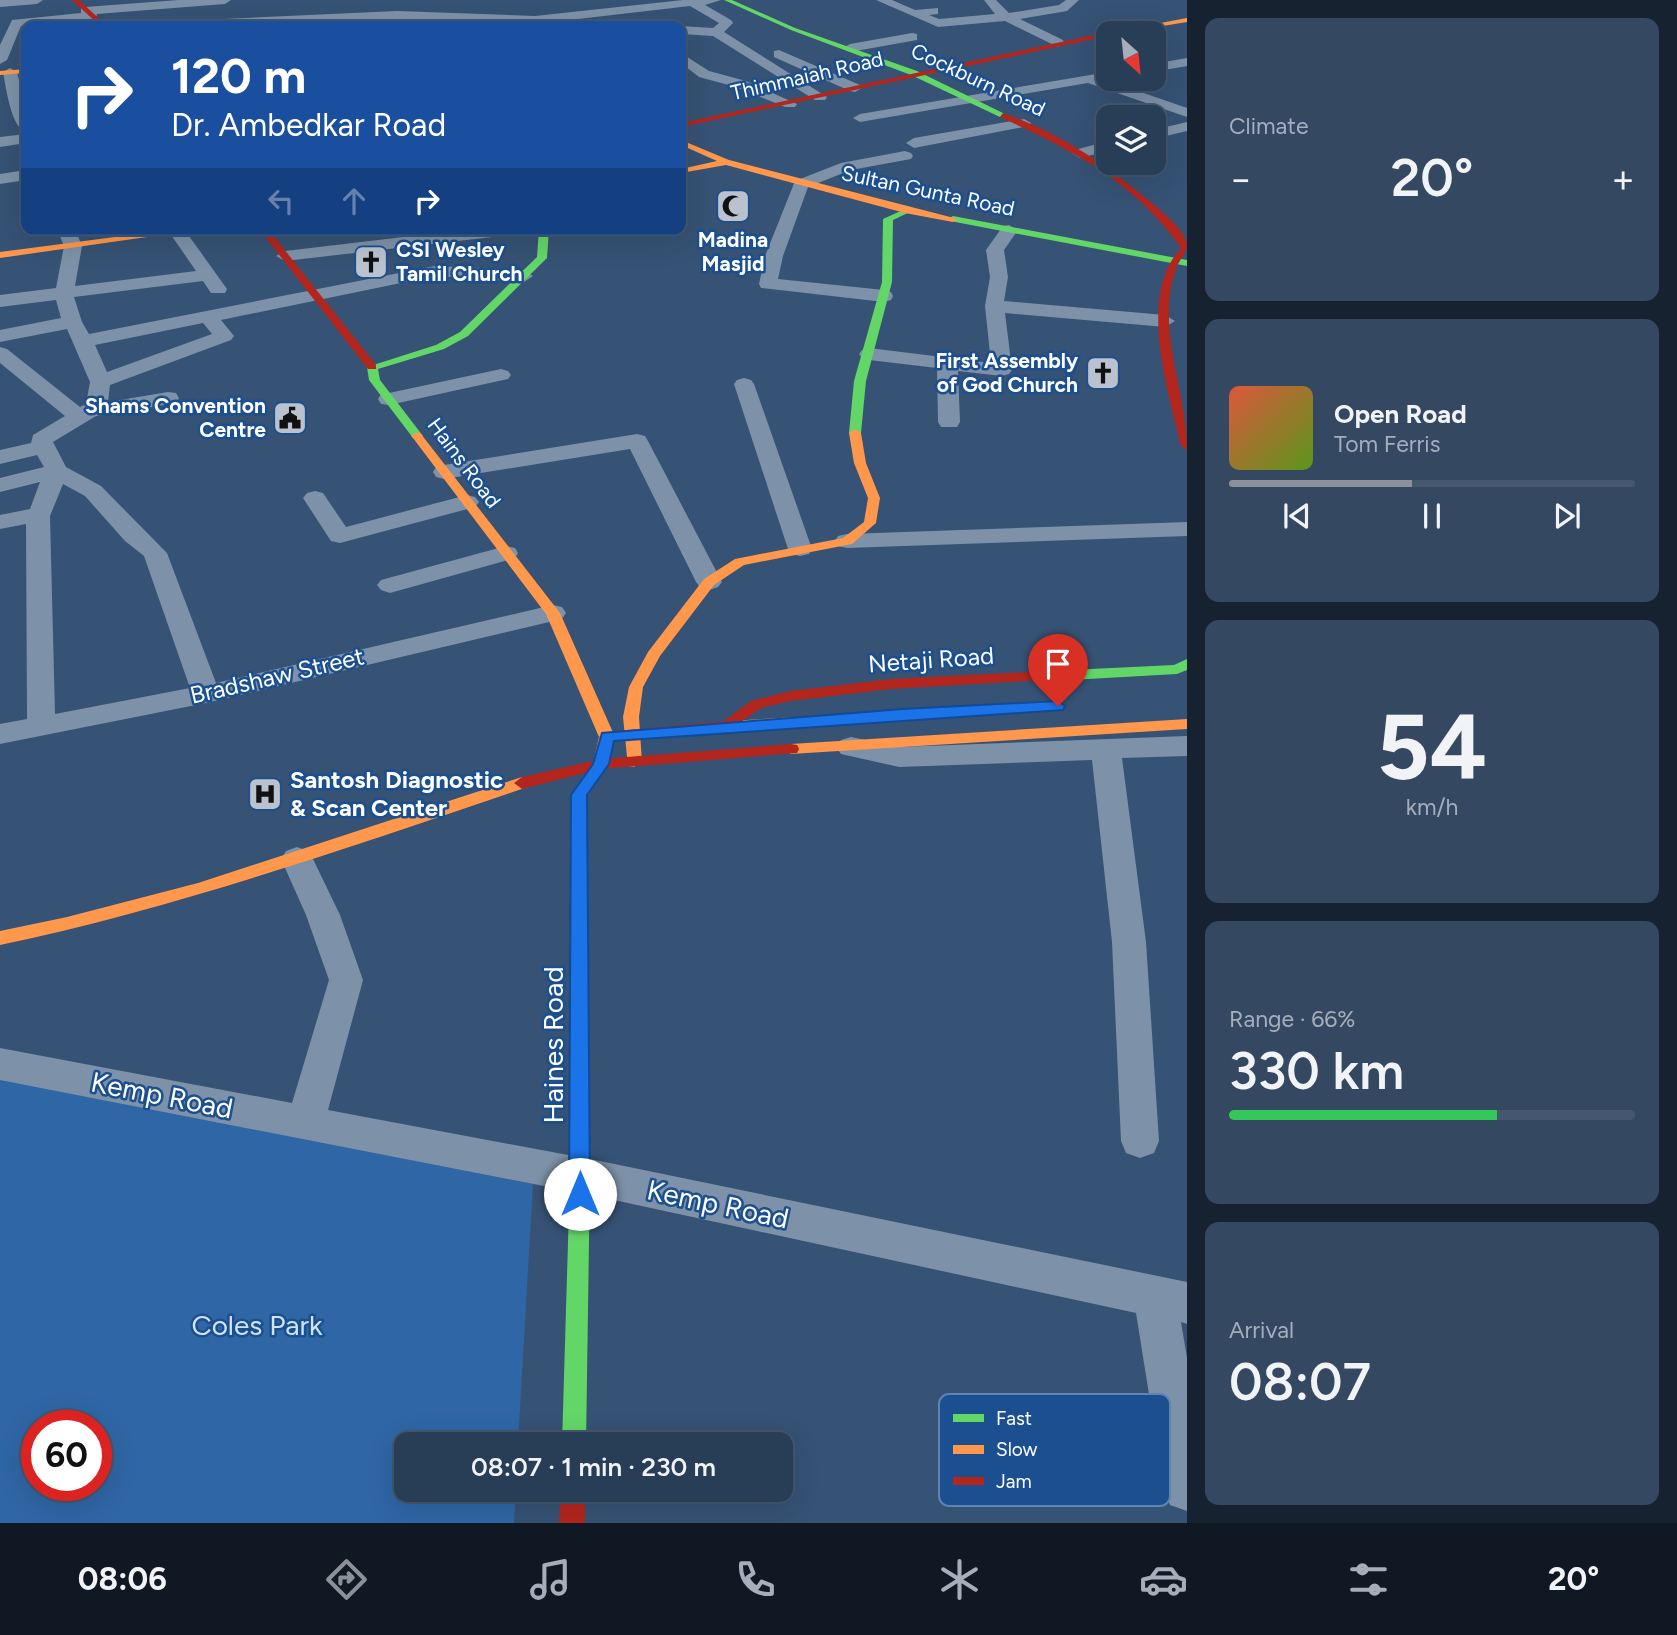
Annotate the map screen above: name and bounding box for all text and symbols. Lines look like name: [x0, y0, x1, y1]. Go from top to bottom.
north arrow: [1096, 21, 1166, 91]
map controls: [1096, 21, 1166, 175]
street label: Cockburn Road: [907, 38, 1049, 122]
text: 120 m: [171, 46, 306, 105]
street label: Thimmaiah Road: [728, 46, 885, 105]
icon: right: [56, 49, 147, 140]
button: layers: [1096, 105, 1166, 175]
text: Dr. Ambedkar Road: [171, 106, 446, 144]
text: Climate: [1229, 112, 1308, 140]
text: 20°: [1391, 147, 1473, 209]
text: −: [1229, 156, 1253, 202]
text: +: [1611, 156, 1635, 202]
street label: Sultan Gunta Road: [839, 160, 1017, 221]
icon: left: [262, 182, 300, 220]
icon: ahead: [335, 182, 373, 220]
icon: right: [408, 182, 446, 220]
mosque icon: Madina Masjid: [714, 187, 752, 225]
place label: Madina Masjid: [698, 227, 768, 276]
place label: CSI Wesley Tamil Church: [396, 237, 523, 286]
church icon: CSI Wesley Tamil Church: [352, 243, 390, 281]
place label: First Assembly of God Church: [935, 348, 1079, 397]
church icon: First Assembly of God Church: [1084, 354, 1122, 392]
place label: Shams Convention Centre: [85, 393, 266, 442]
text: Open Road: [1334, 398, 1467, 430]
public building icon: Shams Convention Centre: [271, 399, 309, 437]
street label: Hains Road: [422, 413, 506, 513]
text: Tom Ferris: [1334, 430, 1440, 458]
icon: previous: [1278, 497, 1316, 535]
icon: pause: [1413, 497, 1451, 535]
icon: next: [1548, 497, 1586, 535]
pin: [1028, 634, 1088, 706]
street label: Bradshaw Street: [187, 641, 367, 710]
street label: Netaji Road: [867, 641, 995, 678]
icon: arrive: [1039, 645, 1077, 683]
text: 54: [1377, 693, 1487, 802]
place label: Santosh Diagnostic & Scan Center: [290, 765, 503, 822]
hospital icon: Santosh Diagnostic & Scan Center: [246, 775, 284, 813]
text: km/h: [1406, 793, 1458, 821]
street label: Haines Road: [536, 966, 570, 1124]
text: Range · 66%: [1229, 1005, 1355, 1033]
text: 330 km: [1229, 1040, 1404, 1102]
street label: Kemp Road: [88, 1065, 236, 1125]
position arrow: [543, 1157, 617, 1231]
street label: Kemp Road: [644, 1172, 792, 1236]
park label: Coles Park: [191, 1308, 323, 1342]
text: Arrival: [1229, 1316, 1294, 1344]
text: 08:07: [1229, 1351, 1371, 1413]
legend: [939, 1394, 1170, 1506]
text: Fast: [996, 1407, 1032, 1430]
speed limit sign: 60: [21, 1410, 112, 1501]
text: Slow: [996, 1438, 1038, 1461]
text: 08:07 · 1 min · 230 m: [471, 1451, 716, 1483]
text: Jam: [996, 1470, 1032, 1493]
icon: directions: [322, 1555, 371, 1604]
icon: music: [526, 1555, 575, 1604]
icon: phone: [731, 1555, 780, 1604]
icon: climate: [935, 1555, 984, 1604]
icon: car: [1139, 1555, 1188, 1604]
icon: filters: [1344, 1555, 1393, 1604]
text: 08:06: [78, 1560, 167, 1598]
text: 20°: [1548, 1560, 1599, 1598]

